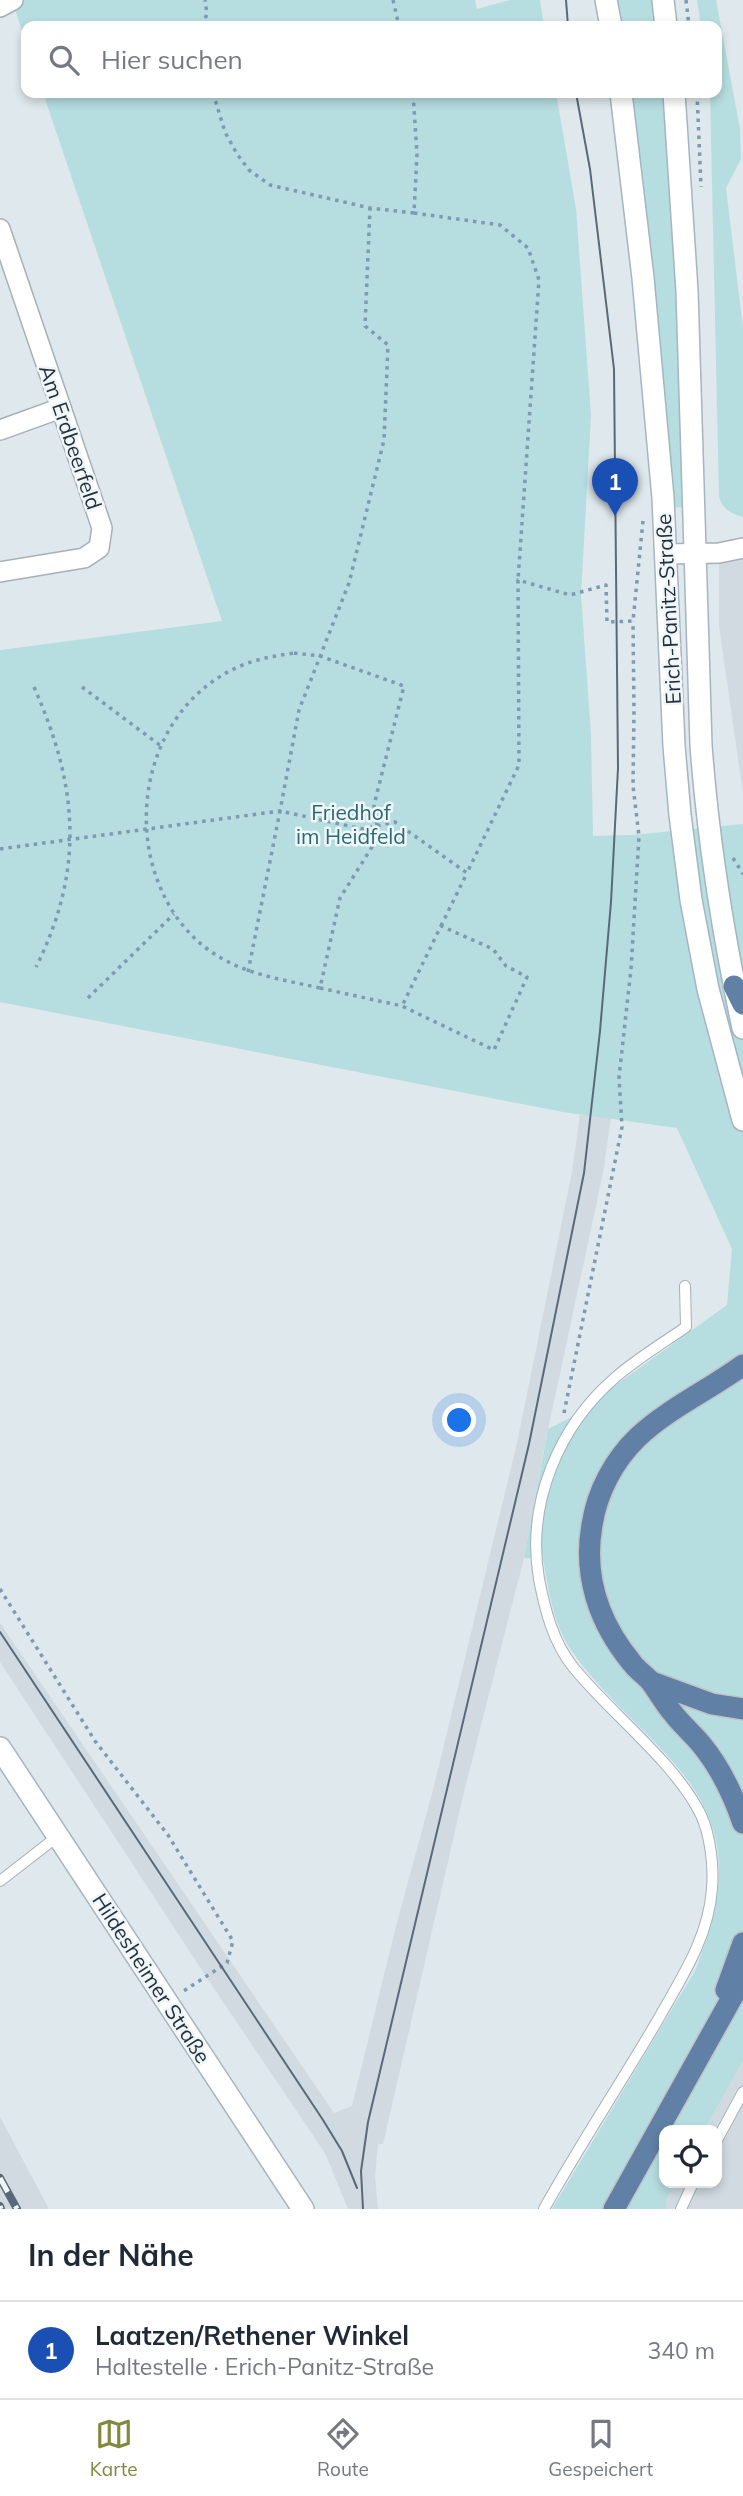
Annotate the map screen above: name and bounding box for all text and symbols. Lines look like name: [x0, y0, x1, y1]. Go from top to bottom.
search box: [21, 21, 722, 98]
icon: search: [45, 41, 83, 79]
text: Hier suchen: [101, 43, 243, 76]
street label: Am Erdbeerfeld: [34, 361, 108, 513]
pin: 1: [592, 458, 638, 516]
street label: Erich-Panitz-Straße: [650, 513, 686, 705]
park label: Friedhof im Heidfeld: [296, 799, 406, 849]
your location: [442, 1403, 476, 1437]
street label: Hildesheimer Straße: [87, 1888, 217, 2068]
map controls: [659, 2125, 722, 2188]
button: locate: [659, 2125, 722, 2188]
text: In der Nähe: [28, 2236, 194, 2274]
text: Laatzen/Rethener Winkel: [95, 2319, 409, 2352]
text: 1: [44, 2336, 58, 2365]
text: 340 m: [647, 2336, 715, 2365]
text: Haltestelle · Erich-Panitz-Straße: [95, 2352, 434, 2381]
tab: Karte: [90, 2415, 138, 2481]
tab: Route: [317, 2415, 369, 2481]
tab: Gespeichert: [548, 2415, 653, 2481]

